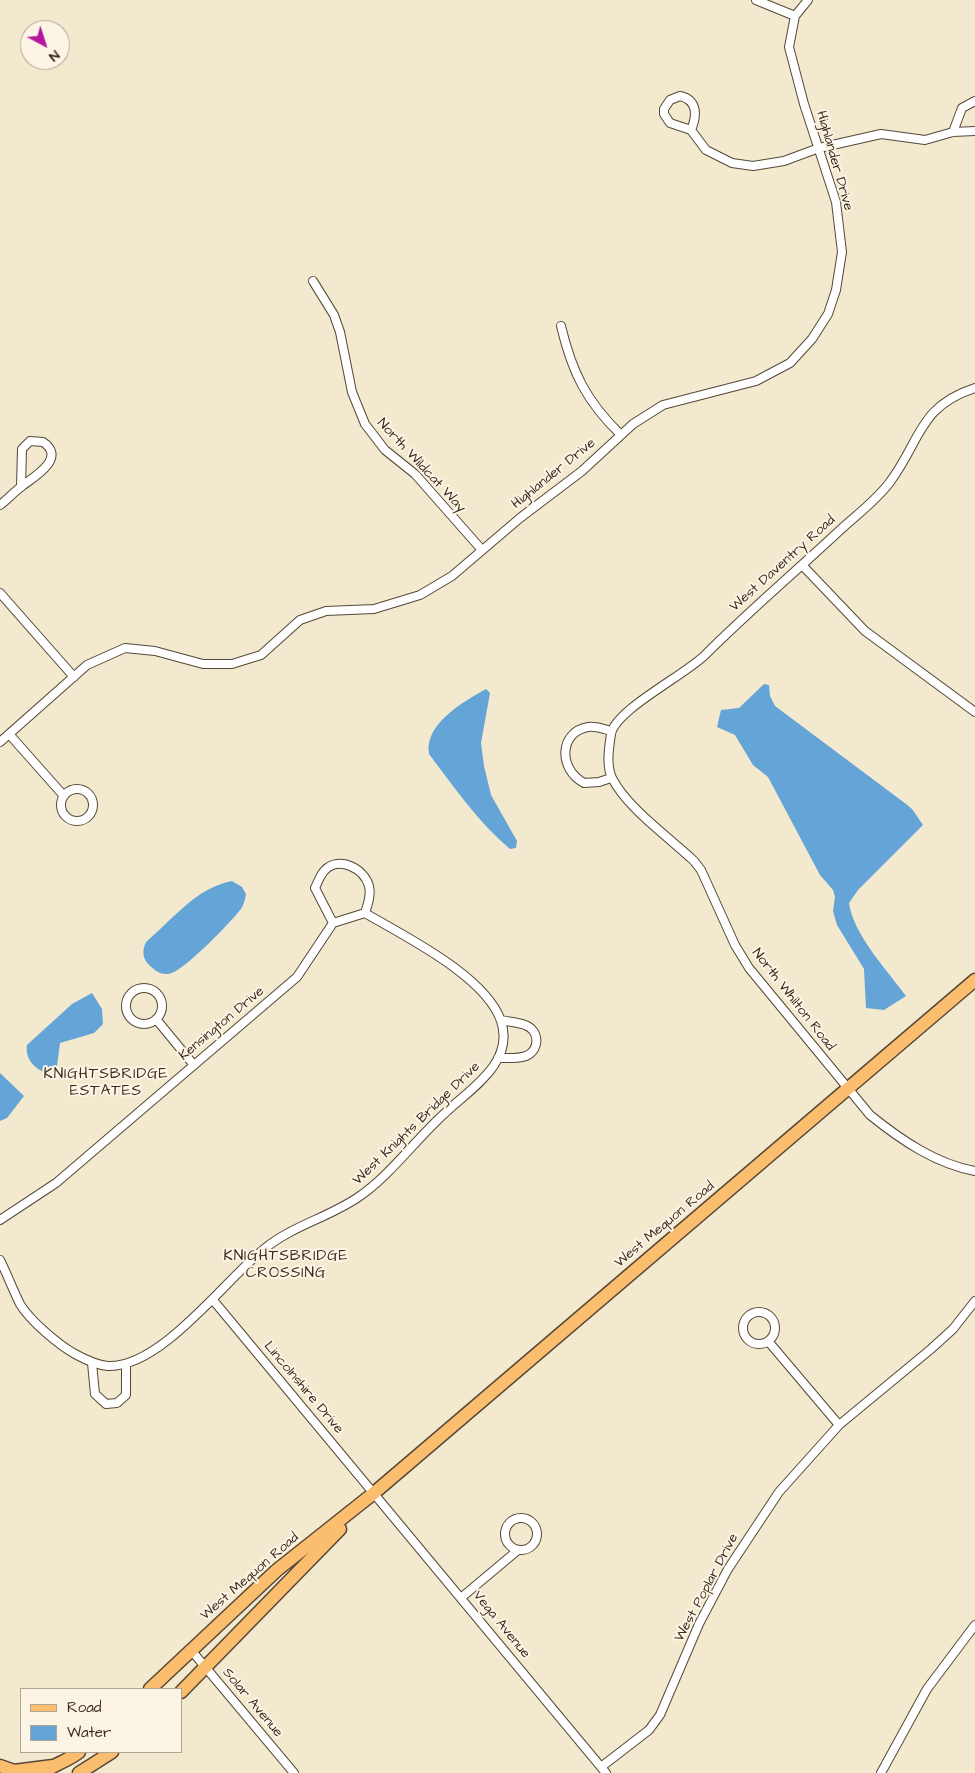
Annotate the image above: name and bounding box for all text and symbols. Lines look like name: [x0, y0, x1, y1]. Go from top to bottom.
north arrow: [20, 20, 70, 70]
text: N: [44, 45, 64, 66]
street label: Highlander Drive: [812, 109, 856, 213]
street label: North Wildcat Way: [373, 415, 469, 517]
street label: Highlander Drive: [509, 435, 599, 513]
street label: West Daventry Road: [727, 512, 839, 616]
street label: North Whilton Road: [748, 945, 838, 1055]
street label: Kensington Drive: [176, 983, 268, 1065]
street label: West Knights Bridge Drive: [350, 1059, 484, 1189]
district label: KNIGHTSBRIDGE ESTATES: [42, 1066, 170, 1101]
street label: West Mequon Road: [612, 1178, 718, 1272]
district label: KNIGHTSBRIDGE CROSSING: [222, 1248, 350, 1283]
street label: Lincolnshire Drive: [259, 1338, 347, 1438]
street label: West Mequon Road: [197, 1530, 303, 1624]
street label: West Poplar Drive: [671, 1531, 743, 1645]
street label: Vega Avenue: [469, 1588, 533, 1662]
street label: Solar Avenue: [218, 1665, 286, 1741]
legend: [20, 1688, 182, 1753]
text: Road: [67, 1697, 101, 1718]
text: Water: [67, 1722, 111, 1743]

